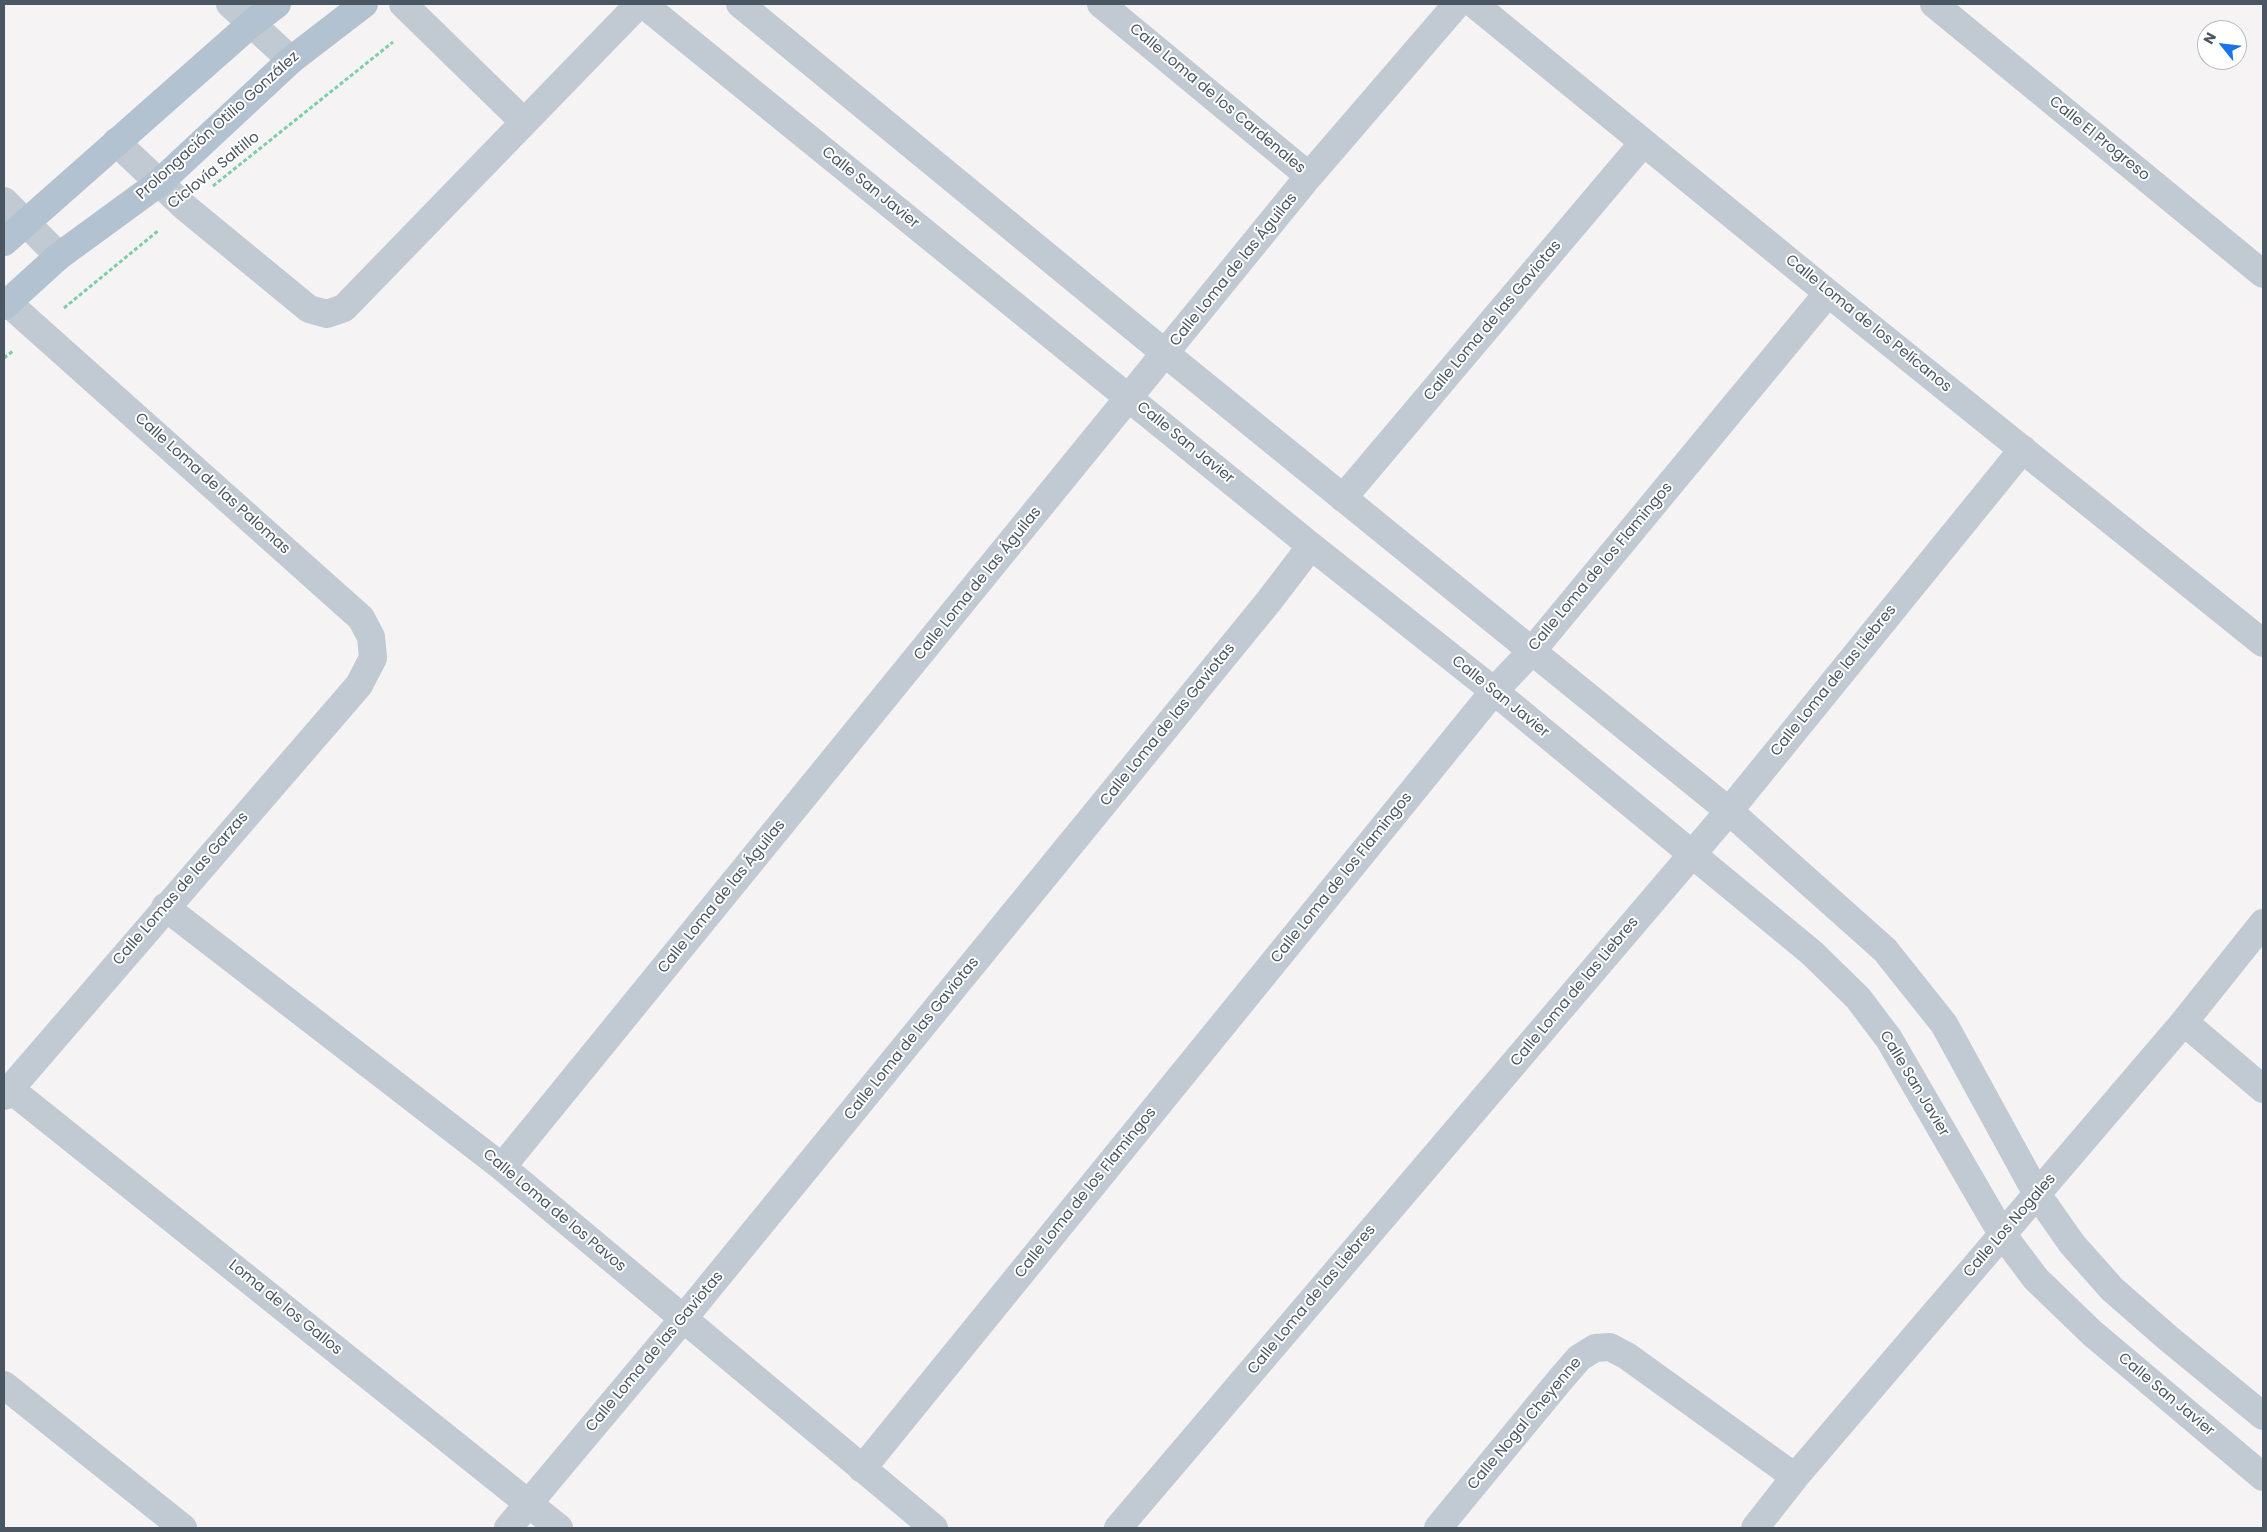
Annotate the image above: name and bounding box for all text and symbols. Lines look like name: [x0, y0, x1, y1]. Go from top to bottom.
street label: Calle Loma de los Cardenales: [1125, 20, 1309, 178]
north arrow: [2197, 20, 2247, 70]
text: N: [2198, 29, 2221, 48]
street label: Prolongación Otilio González: [133, 48, 303, 204]
street label: Calle El Progreso: [2045, 93, 2153, 185]
street label: Ciclovía Saltillo: [165, 129, 263, 213]
street label: Calle San Javier: [818, 143, 922, 233]
street label: Calle Loma de las Águilas: [1166, 190, 1302, 350]
street label: Calle Loma de las Gaviotas: [1420, 237, 1566, 405]
street label: Calle Loma de los Pelícanos: [1781, 251, 1955, 397]
street label: Calle San Javier: [1133, 398, 1237, 488]
street label: Calle Loma de las Palomas: [131, 409, 293, 559]
street label: Calle Loma de los Flamingos: [1525, 479, 1677, 655]
street label: Calle Loma de las Águilas: [910, 504, 1046, 664]
street label: Calle Loma de las Liebres: [1767, 602, 1901, 760]
street label: Calle Loma de las Gaviotas: [1097, 640, 1239, 810]
street label: Calle San Javier: [1448, 652, 1552, 742]
street label: Calle Loma de los Flamingos: [1268, 789, 1416, 967]
street label: Calle Lomas de las Garzas: [110, 809, 252, 969]
street label: Calle Loma de las Águilas: [654, 817, 790, 977]
street label: Calle Loma de las Liebres: [1507, 914, 1643, 1070]
street label: Calle Loma de las Gaviotas: [841, 954, 983, 1124]
street label: Calle San Javier: [1875, 1028, 1953, 1140]
street label: Calle Loma de los Flamingos: [1012, 1104, 1160, 1282]
street label: Calle Loma de los Pavos: [479, 1146, 629, 1276]
street label: Calle Los Nogales: [1960, 1170, 2060, 1282]
street label: Calle Loma de las Liebres: [1244, 1222, 1380, 1378]
street label: Loma de los Gallos: [225, 1257, 345, 1359]
street label: Calle Loma de las Gaviotas: [582, 1268, 728, 1436]
street label: Calle San Javier: [2114, 1350, 2218, 1440]
street label: Calle Nogal Cheyenne: [1464, 1354, 1586, 1494]

